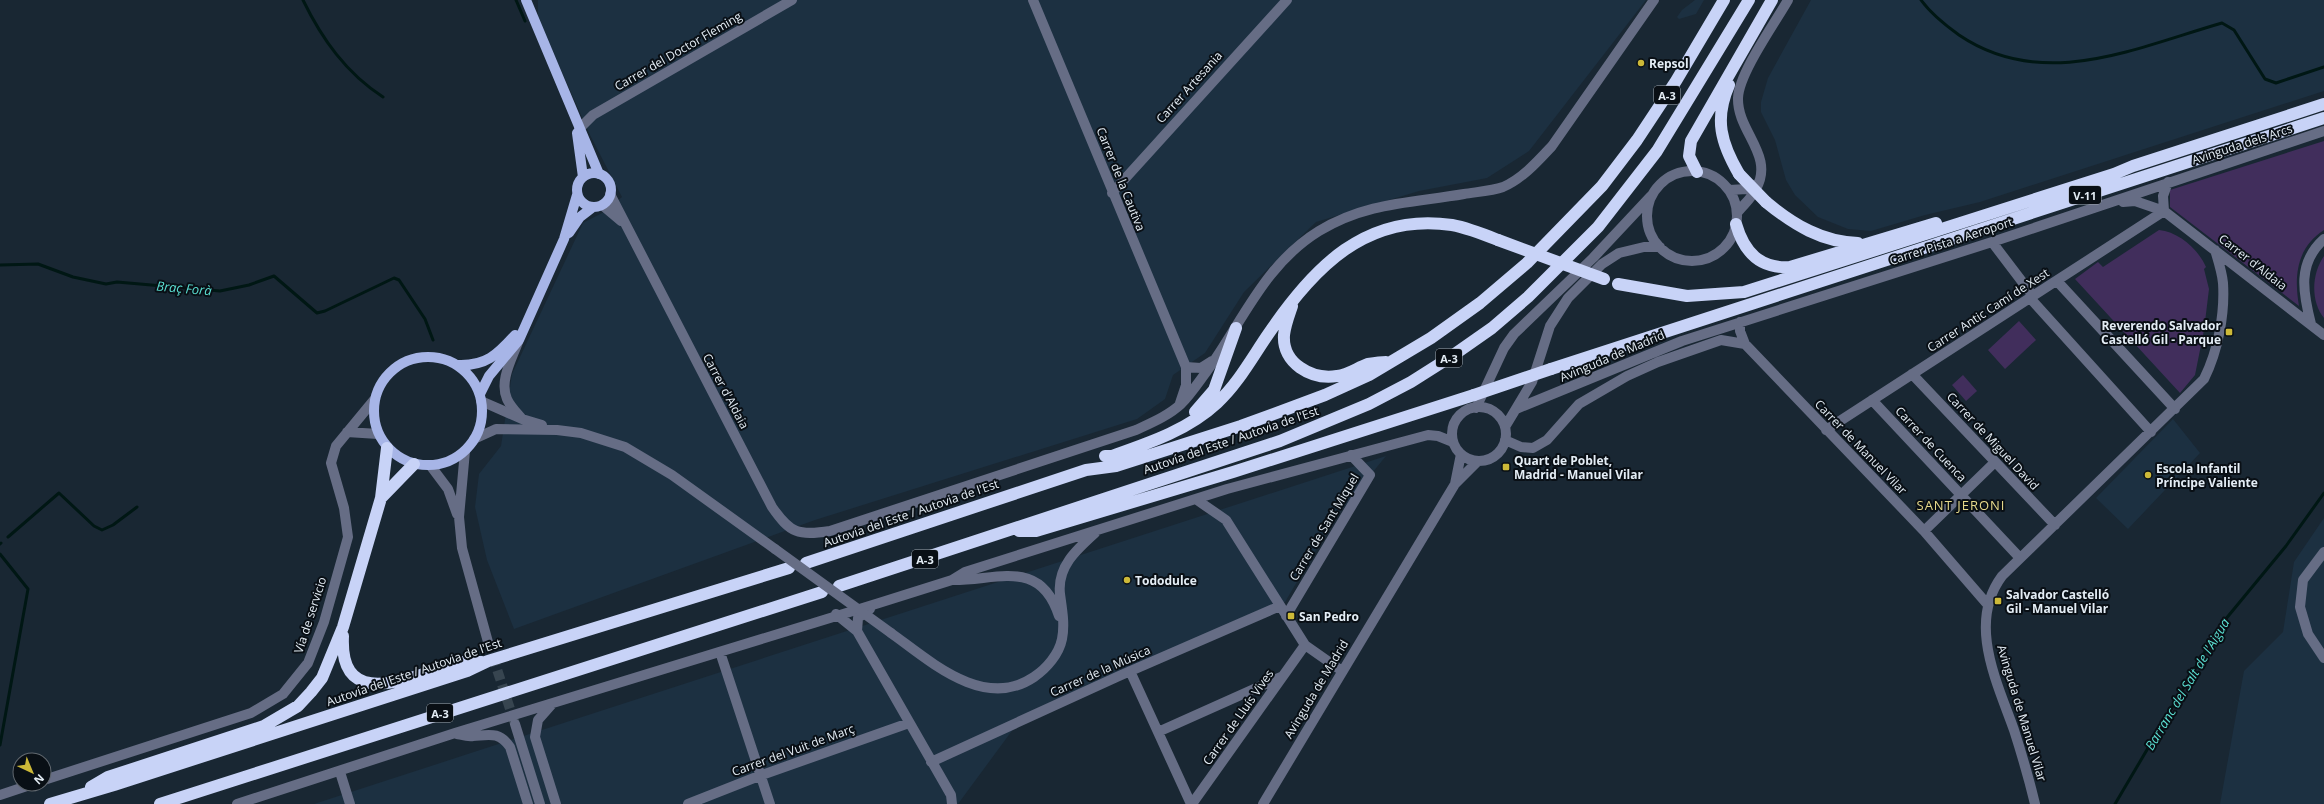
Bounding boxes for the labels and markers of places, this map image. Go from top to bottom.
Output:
place label: Repsol [1649,55,1689,72]
marker: Repsol [1636,58,1646,68]
place label: Reverendo Salvador Castelló Gil - Parque [2101,317,2222,348]
marker: Reverendo Salvador Castelló Gil - Parque [2224,327,2234,337]
place label: Quart de Poblet, Madrid - Manuel Vilar [1514,452,1644,483]
place label: Escola Infantil Príncipe Valiente [2156,460,2258,491]
marker: Quart de Poblet, Madrid - Manuel Vilar [1501,462,1511,472]
marker: Escola Infantil Príncipe Valiente [2143,470,2153,480]
place label: Tododulce [1135,572,1197,589]
marker: Tododulce [1122,575,1132,585]
place label: Salvador Castelló Gil - Manuel Vilar [2006,586,2109,617]
marker: Salvador Castelló Gil - Manuel Vilar [1993,596,2003,606]
place label: San Pedro [1299,608,1359,625]
marker: San Pedro [1286,611,1296,621]

